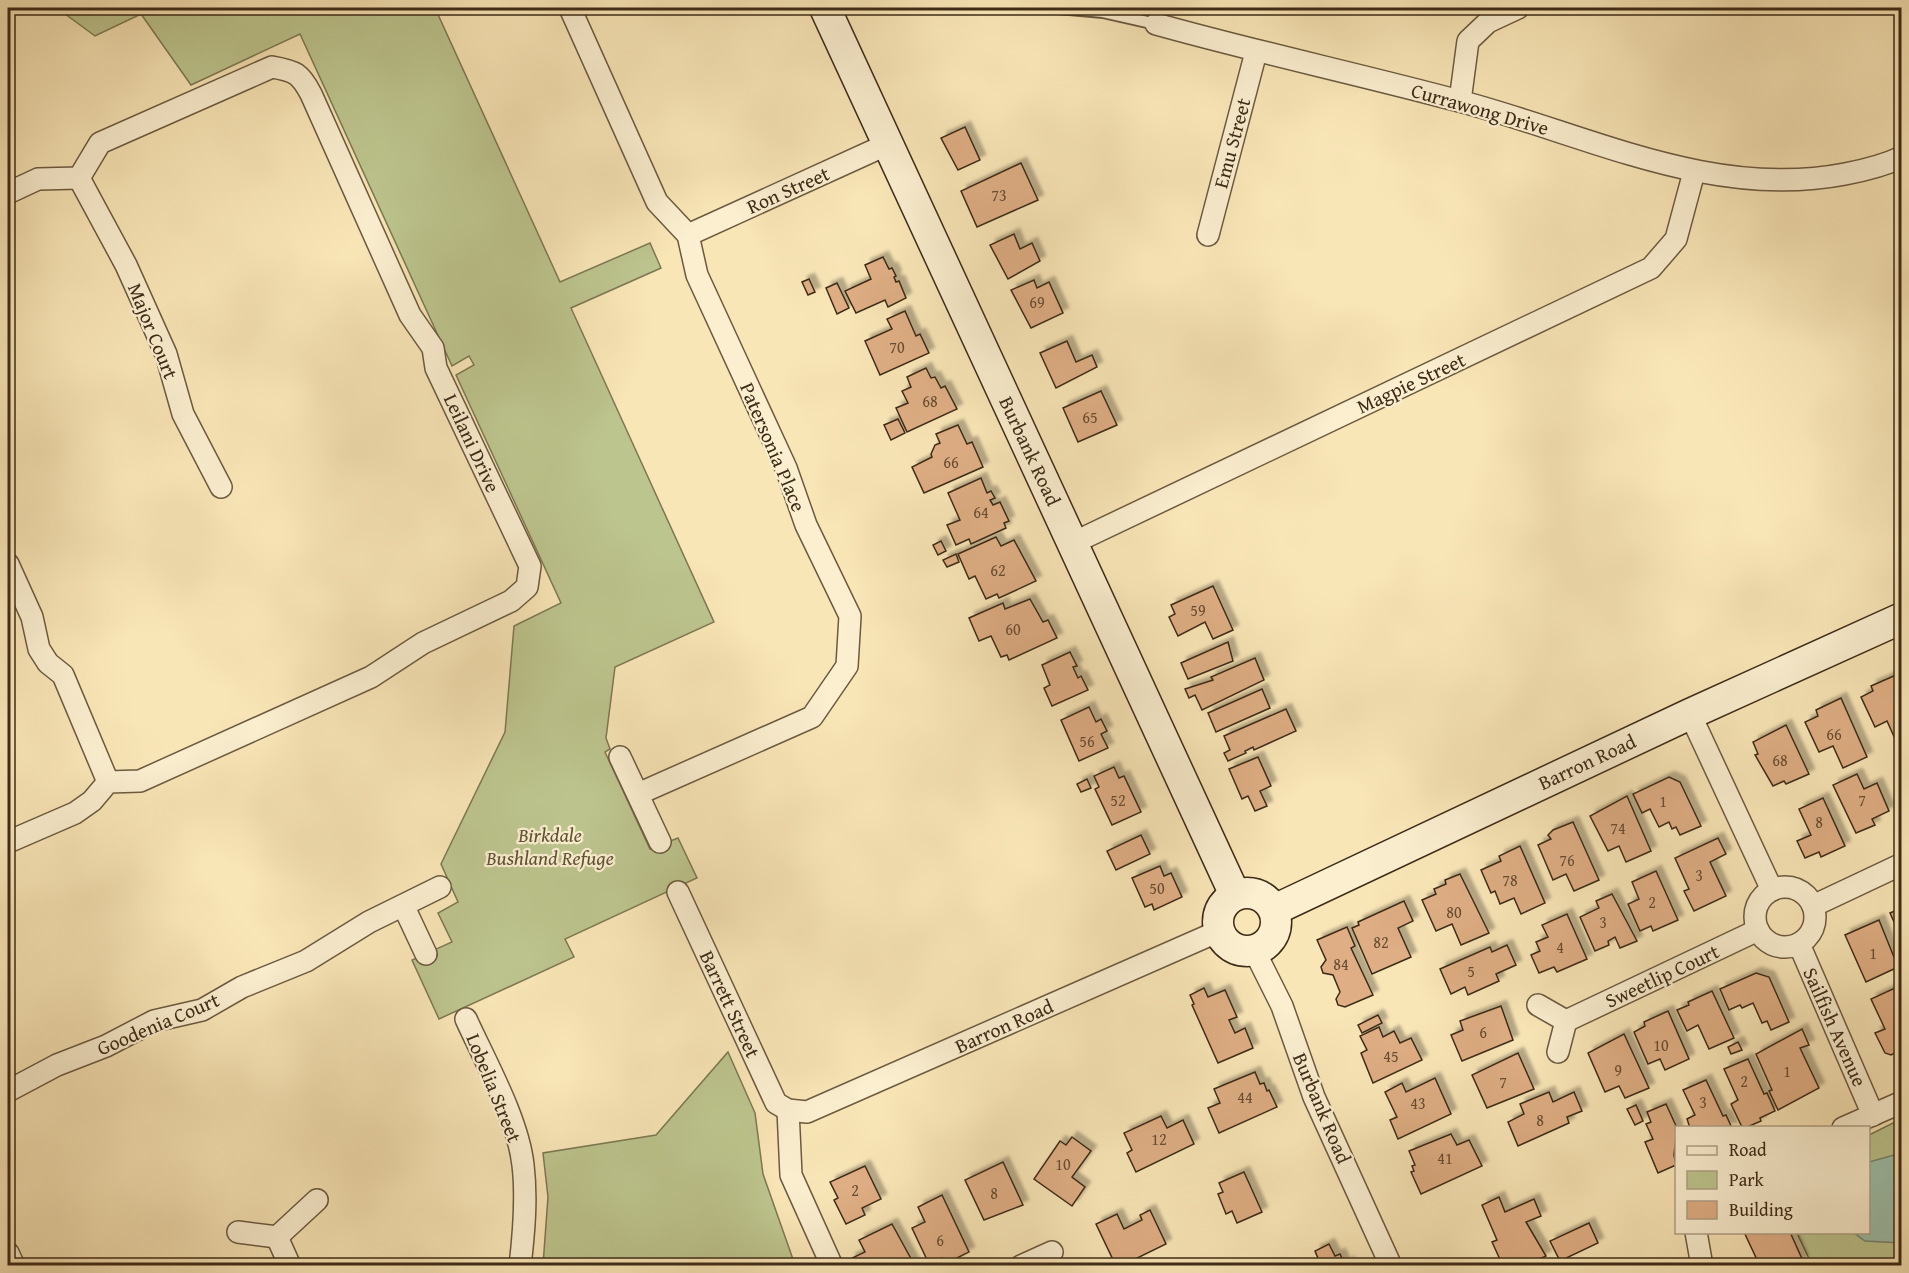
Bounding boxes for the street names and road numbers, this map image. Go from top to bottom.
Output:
street label: Currawong Drive [1408,75,1552,142]
street label: Emu Street [1206,95,1257,191]
street label: Ron Street [742,158,834,221]
street label: Major Court [121,278,186,383]
street label: Magpie Street [1352,345,1470,420]
street label: Patersonia Place [733,378,814,516]
street label: Leilani Drive [437,389,508,497]
street label: Burbank Road [992,391,1069,511]
street label: Barron Road [1533,726,1641,797]
street label: Sweetlip Court [1600,936,1724,1015]
street label: Barrett Street [693,945,768,1062]
street label: Sailfish Avenue [1796,963,1875,1091]
street label: Goodenia Court [92,985,223,1062]
street label: Barron Road [950,991,1058,1060]
street label: Lobelia Street [459,1029,530,1147]
street label: Burbank Road [1286,1048,1359,1168]

